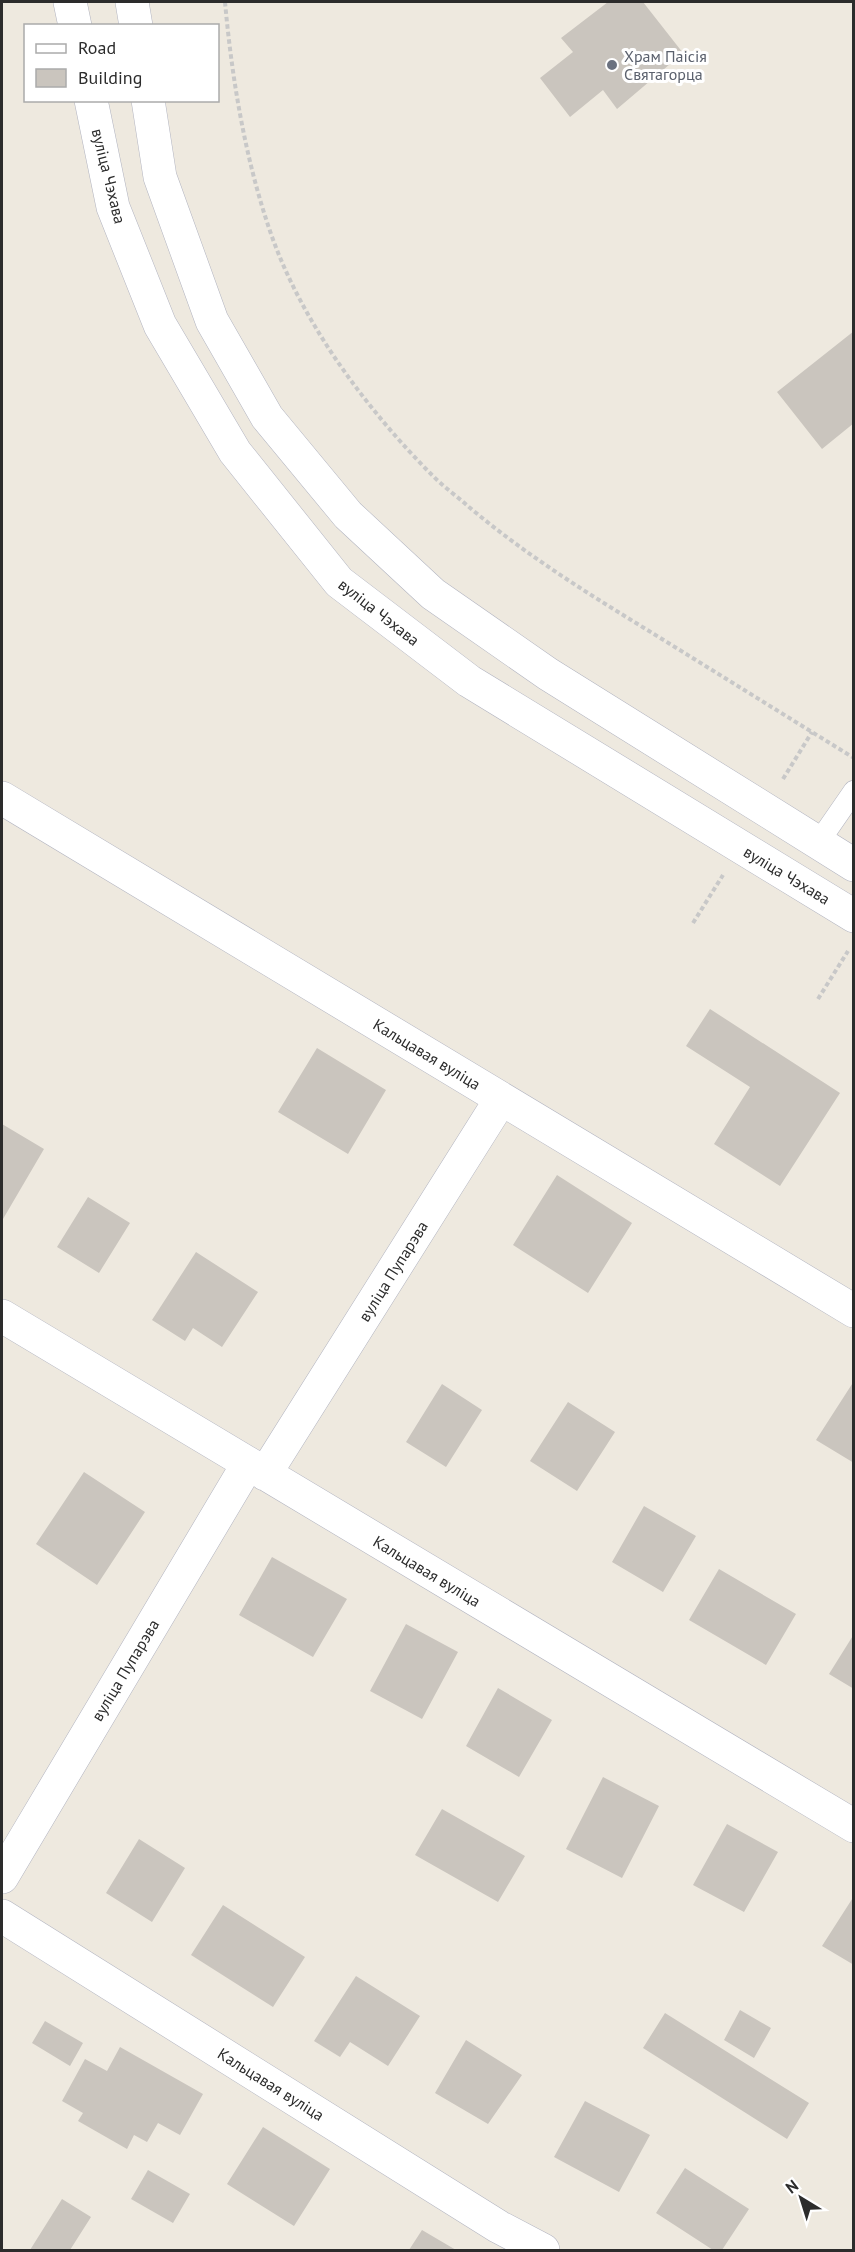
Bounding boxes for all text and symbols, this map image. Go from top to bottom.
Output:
legend [24,24,219,102]
text: Road [78,36,116,59]
place label: Храм Паісія Святагорца [624,46,707,84]
marker: Храм Паісія Святагорца [605,58,619,72]
text: Building [78,66,142,89]
street label: вуліца Чэхава [88,126,130,226]
street label: вуліца Чэхава [334,574,424,650]
street label: вуліца Чэхава [740,841,834,909]
street label: Кальцавая вуліца [370,1014,484,1094]
street label: вуліца Пупарэва [354,1217,432,1325]
street label: Кальцавая вуліца [370,1531,484,1611]
street label: вуліца Пупарэва [87,1616,163,1724]
street label: Кальцавая вуліца [214,2043,328,2125]
north arrow [771,2168,831,2228]
text: N [781,2175,802,2197]

